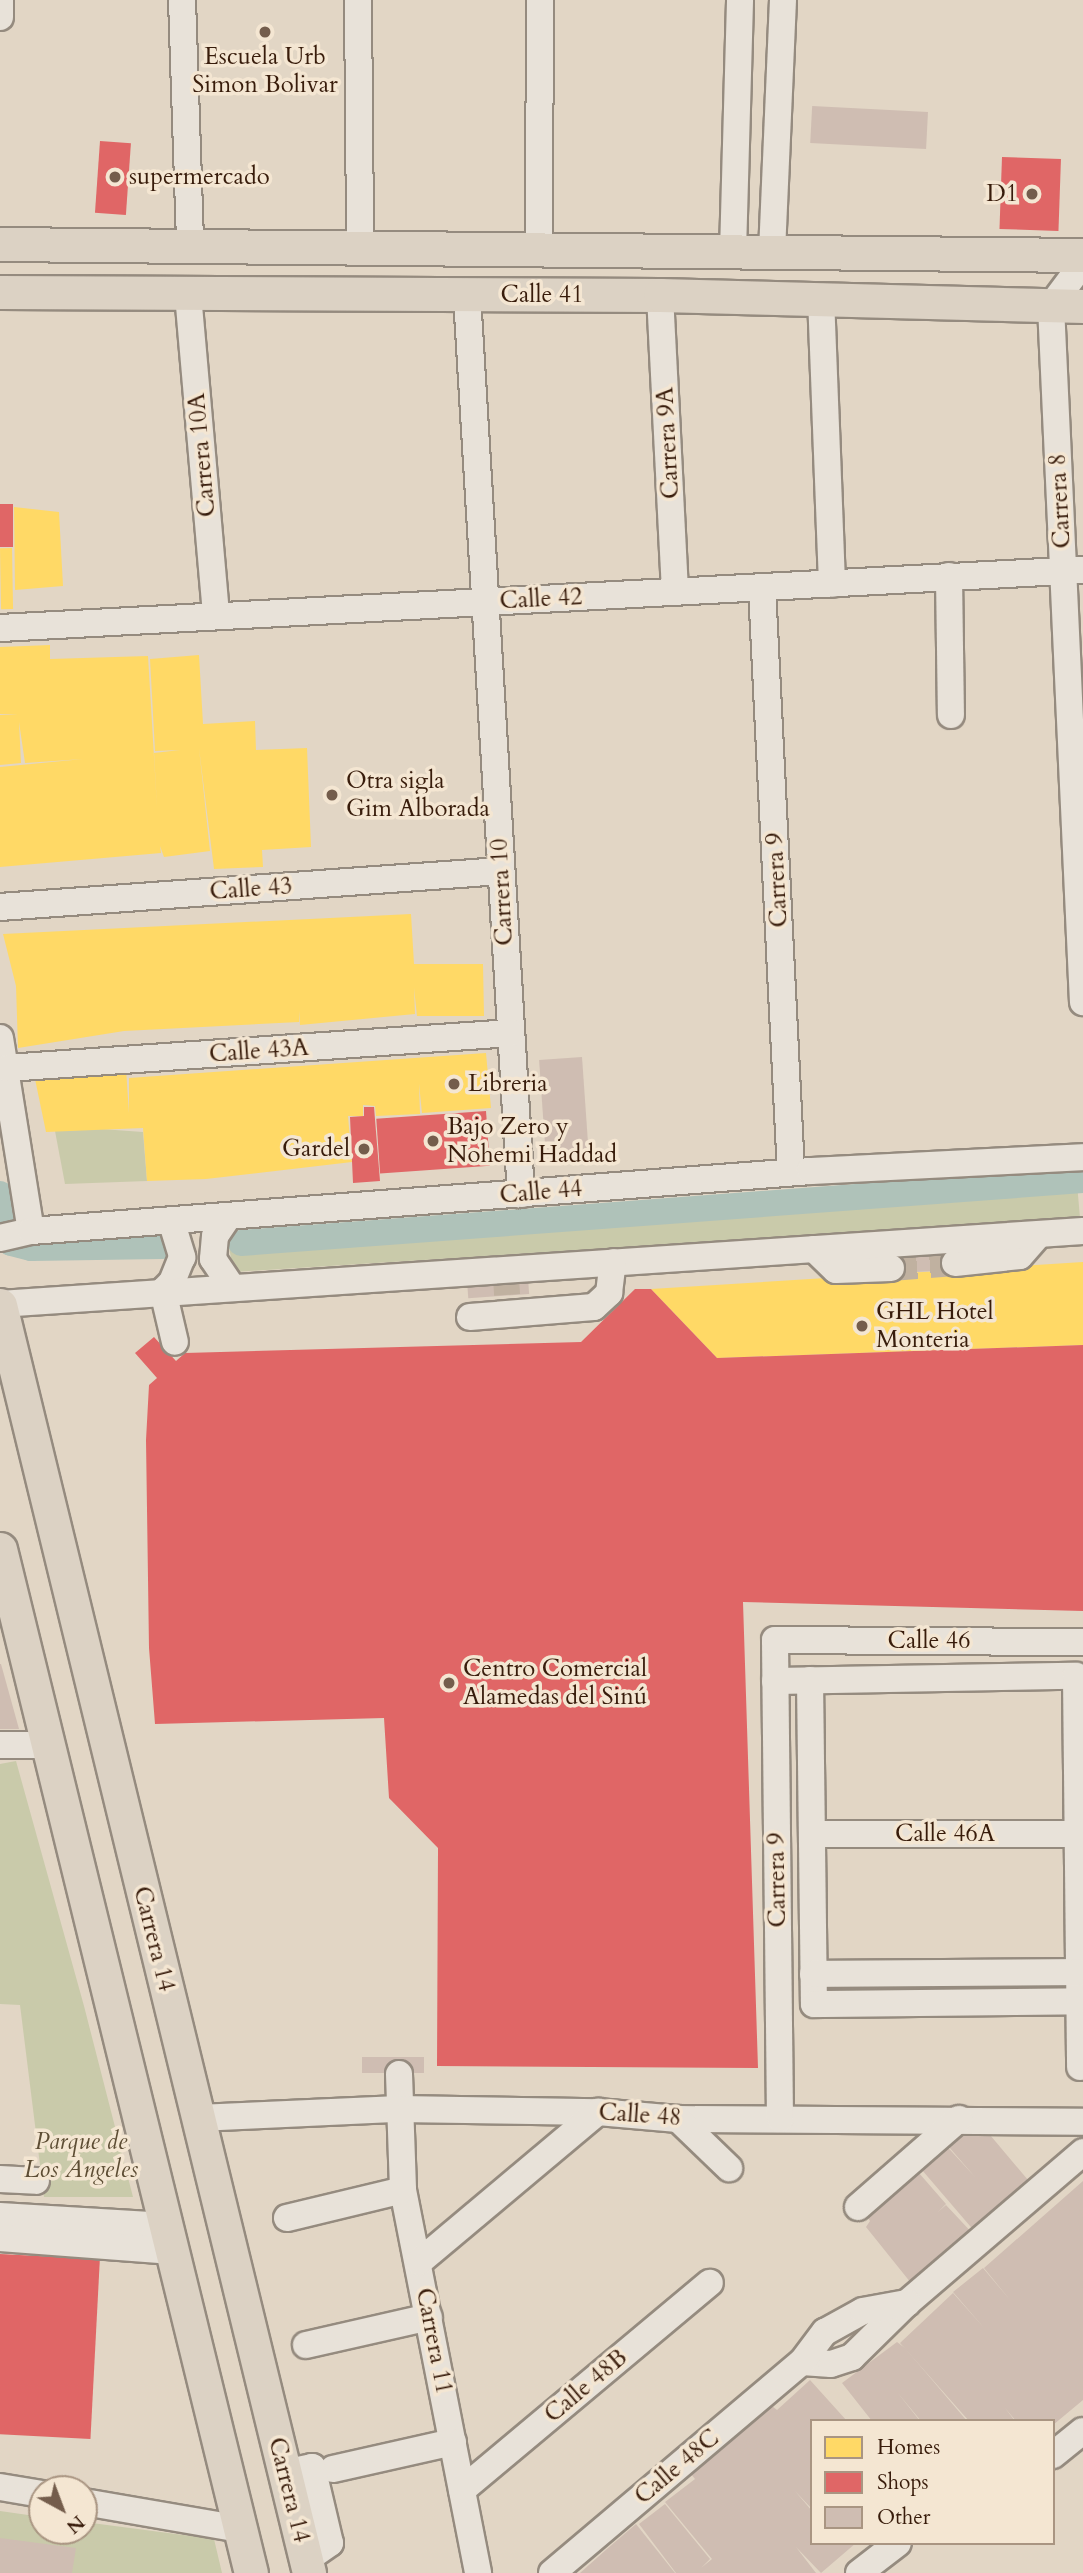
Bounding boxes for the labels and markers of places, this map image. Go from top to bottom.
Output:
marker: Escuela Urb Simon Bolivar [257,24,273,40]
place label: Escuela Urb Simon Bolivar [192,43,338,99]
place label: supermercado [129,163,270,191]
marker: supermercado [107,169,123,185]
place label: D1 [986,180,1018,208]
marker: D1 [1024,186,1040,202]
place label: Otra sigla Gim Alborada [346,767,490,823]
marker: Otra sigla Gim Alborada [324,787,340,803]
place label: Libreria [468,1070,548,1098]
marker: Libreria [446,1076,462,1092]
place label: Bajo Zero y Nohemi Haddad [447,1113,617,1169]
marker: Bajo Zero y Nohemi Haddad [425,1133,441,1149]
place label: Gardel [282,1135,350,1163]
marker: Gardel [356,1141,372,1157]
place label: GHL Hotel Monteria [876,1298,994,1354]
marker: GHL Hotel Monteria [854,1318,870,1334]
place label: Centro Comercial Alamedas del Sinú [463,1655,647,1711]
marker: Centro Comercial Alamedas del Sinú [441,1675,457,1691]

